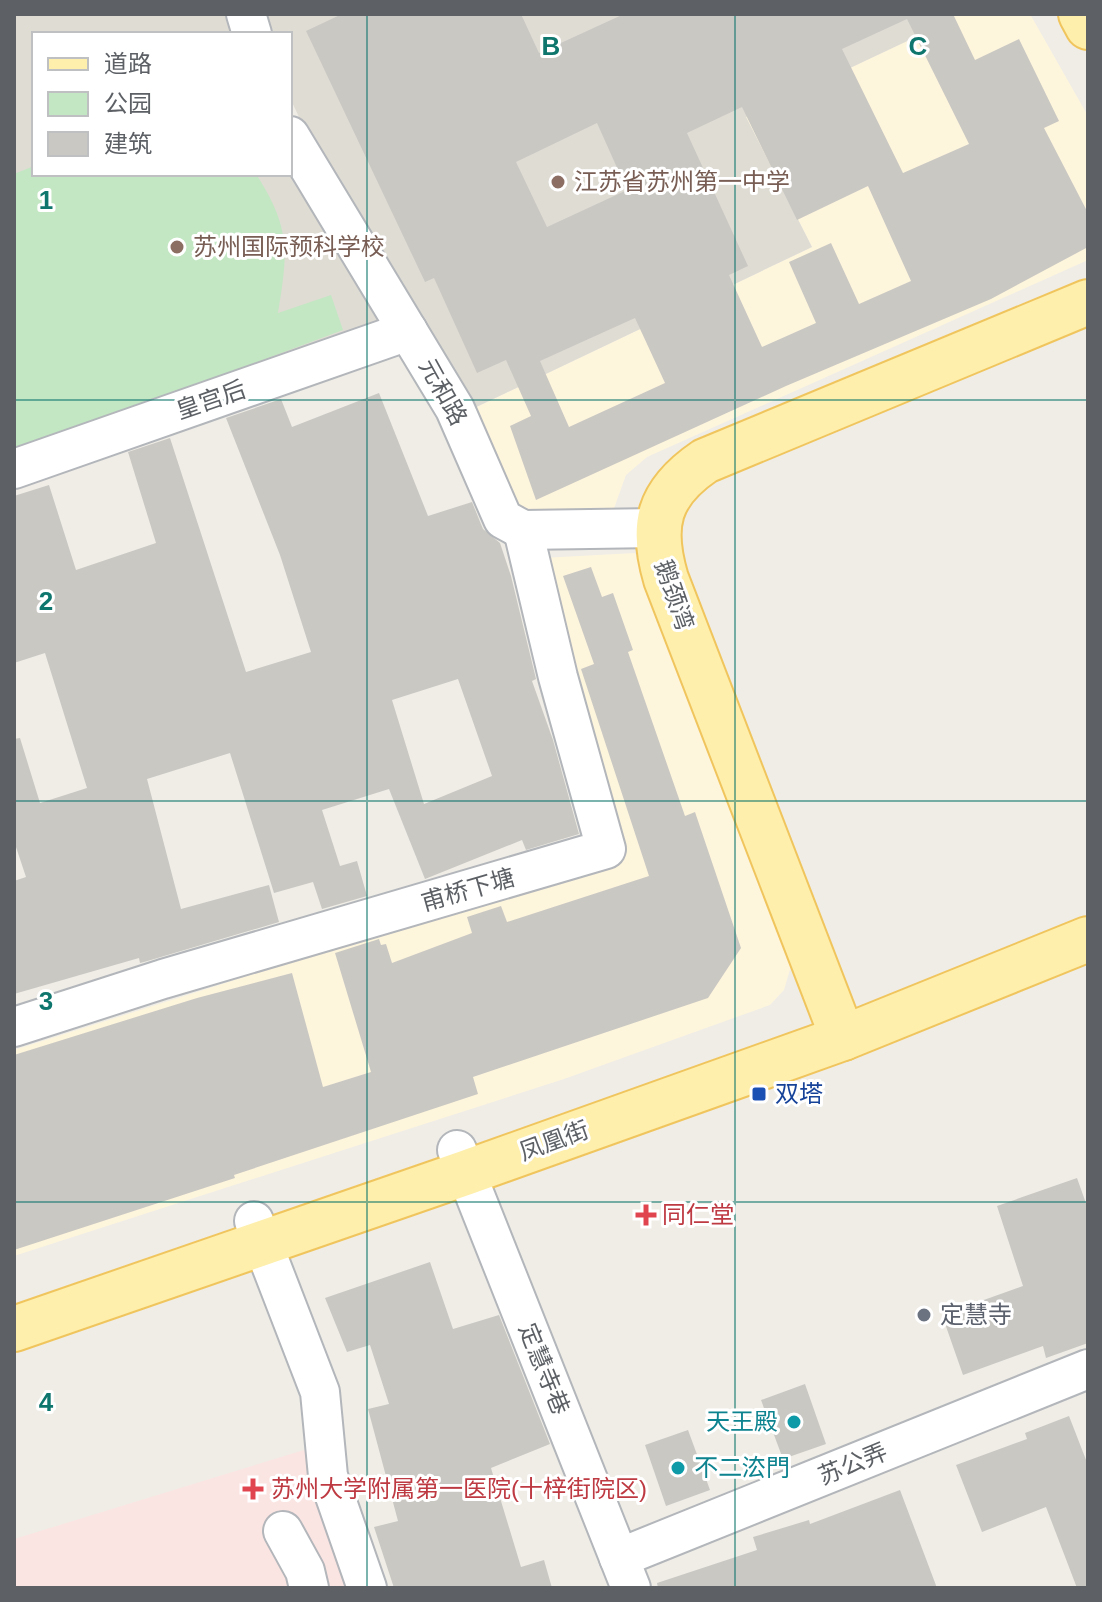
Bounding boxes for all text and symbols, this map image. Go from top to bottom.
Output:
text: B [542,31,560,61]
text: C [909,31,928,61]
legend [32,32,292,176]
text: 道路 [104,50,152,77]
text: 公园 [104,90,152,117]
text: 建筑 [104,130,152,157]
place label: 江苏省苏州第一中学 [574,168,790,195]
marker: 江苏省苏州第一中学 [549,173,567,191]
text: 1 [39,185,53,215]
place label: 苏州国际预科学校 [193,233,385,260]
marker: 苏州国际预科学校 [168,238,186,256]
street label: 元和路 [414,354,473,430]
street label: 皇宫后 [172,375,249,424]
street label: 鹅颈湾 [650,556,699,633]
text: 2 [39,586,53,616]
street label: 甫桥下塘 [418,863,518,916]
text: 3 [39,986,53,1016]
place label: 双塔 [775,1080,823,1107]
marker: 双塔 [750,1085,768,1103]
street label: 凤凰街 [515,1116,592,1166]
place label: 同仁堂 [662,1201,734,1228]
marker: 同仁堂 [637,1206,655,1224]
place label: 定慧寺 [940,1301,1012,1328]
marker: 定慧寺 [915,1306,933,1324]
street label: 定慧寺巷 [514,1319,575,1418]
text: 4 [39,1387,54,1417]
place label: 天王殿 [706,1408,778,1435]
marker: 天王殿 [785,1413,803,1431]
street label: 苏公弄 [814,1438,891,1490]
place label: 不二㳒門 [694,1454,790,1481]
marker: 不二㳒門 [669,1459,687,1477]
place label: 苏州大学附属第一医院(十梓街院区) [271,1475,647,1502]
marker: 苏州大学附属第一医院(十梓街院区) [242,1478,264,1500]

